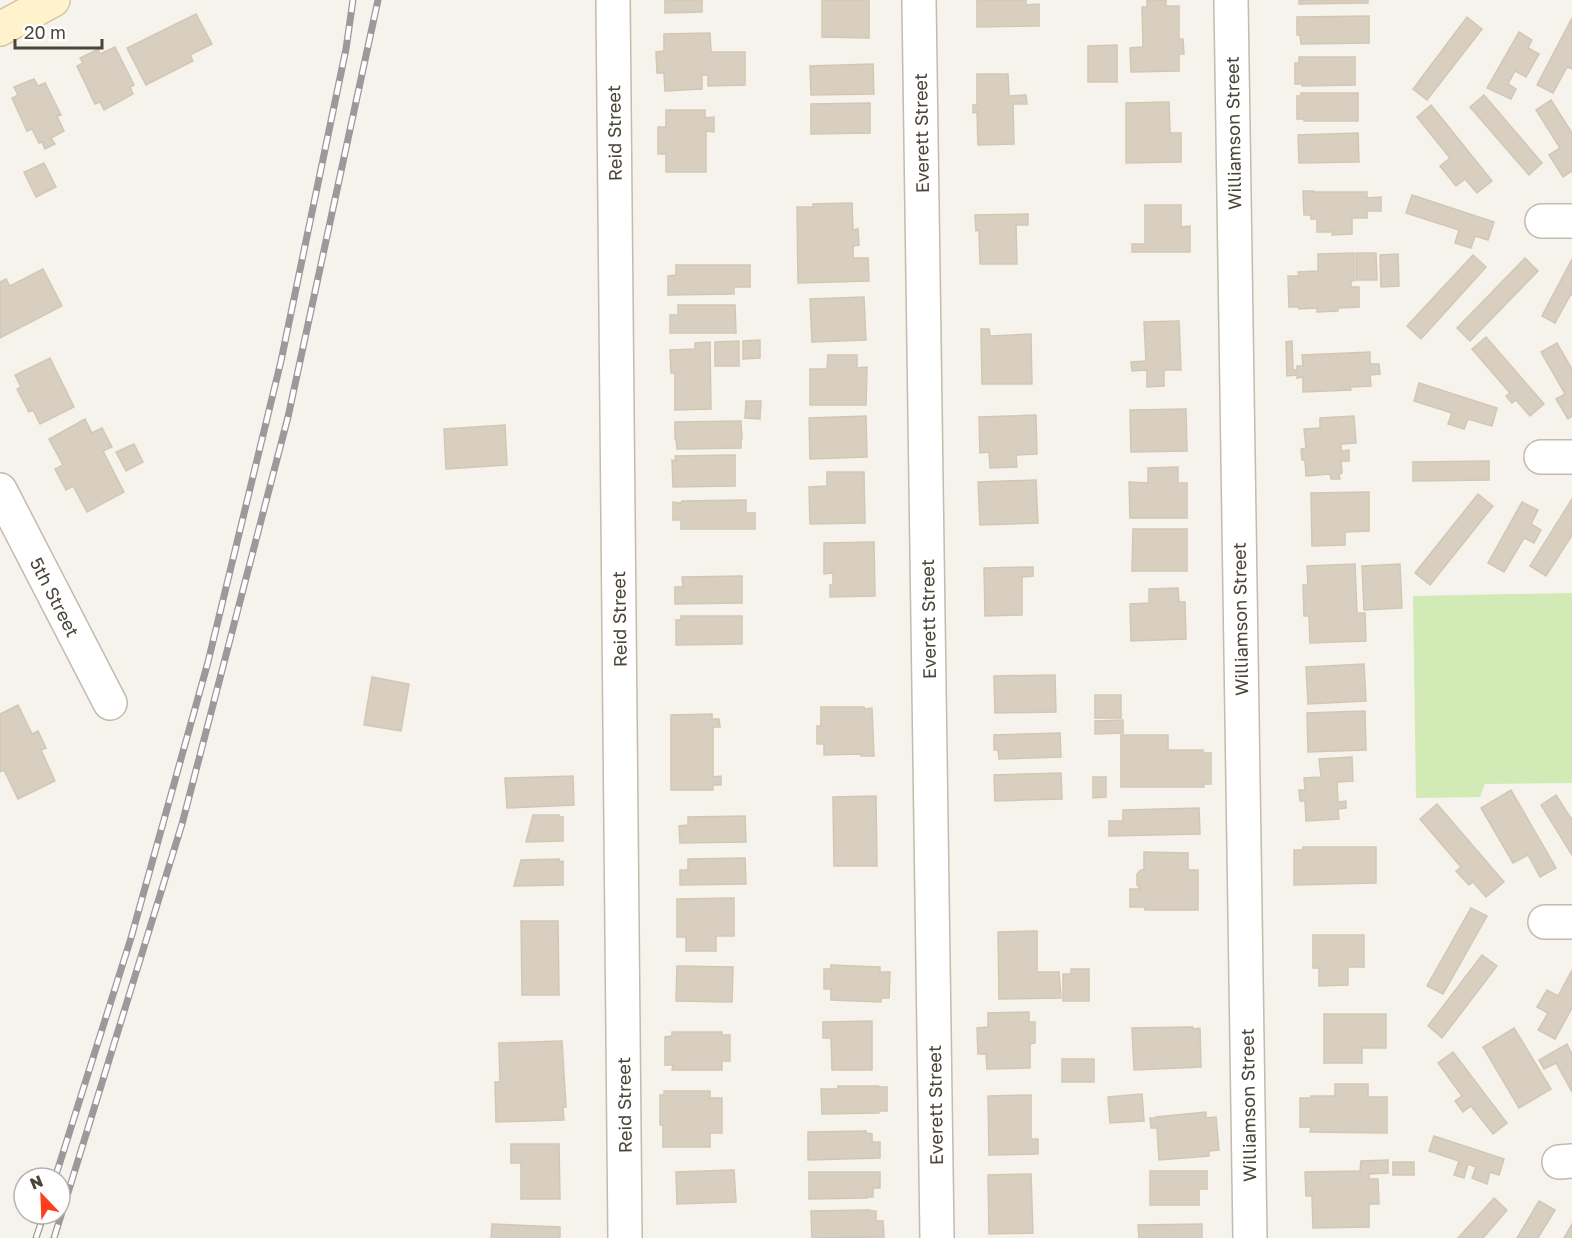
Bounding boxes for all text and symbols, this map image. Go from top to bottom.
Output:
scale bar [15,12,102,50]
text: 20 m [24,21,66,43]
street label: Williamson Street [1221,56,1245,210]
street label: Everett Street [909,73,933,193]
street label: Reid Street [602,85,626,181]
street label: Williamson Street [1228,542,1252,696]
street label: 5th Street [26,553,84,641]
street label: Everett Street [916,559,940,679]
street label: Reid Street [607,571,631,667]
street label: Williamson Street [1236,1028,1260,1182]
street label: Everett Street [923,1045,947,1165]
street label: Reid Street [612,1057,636,1153]
north arrow [12,1166,72,1226]
text: N [27,1171,46,1194]

